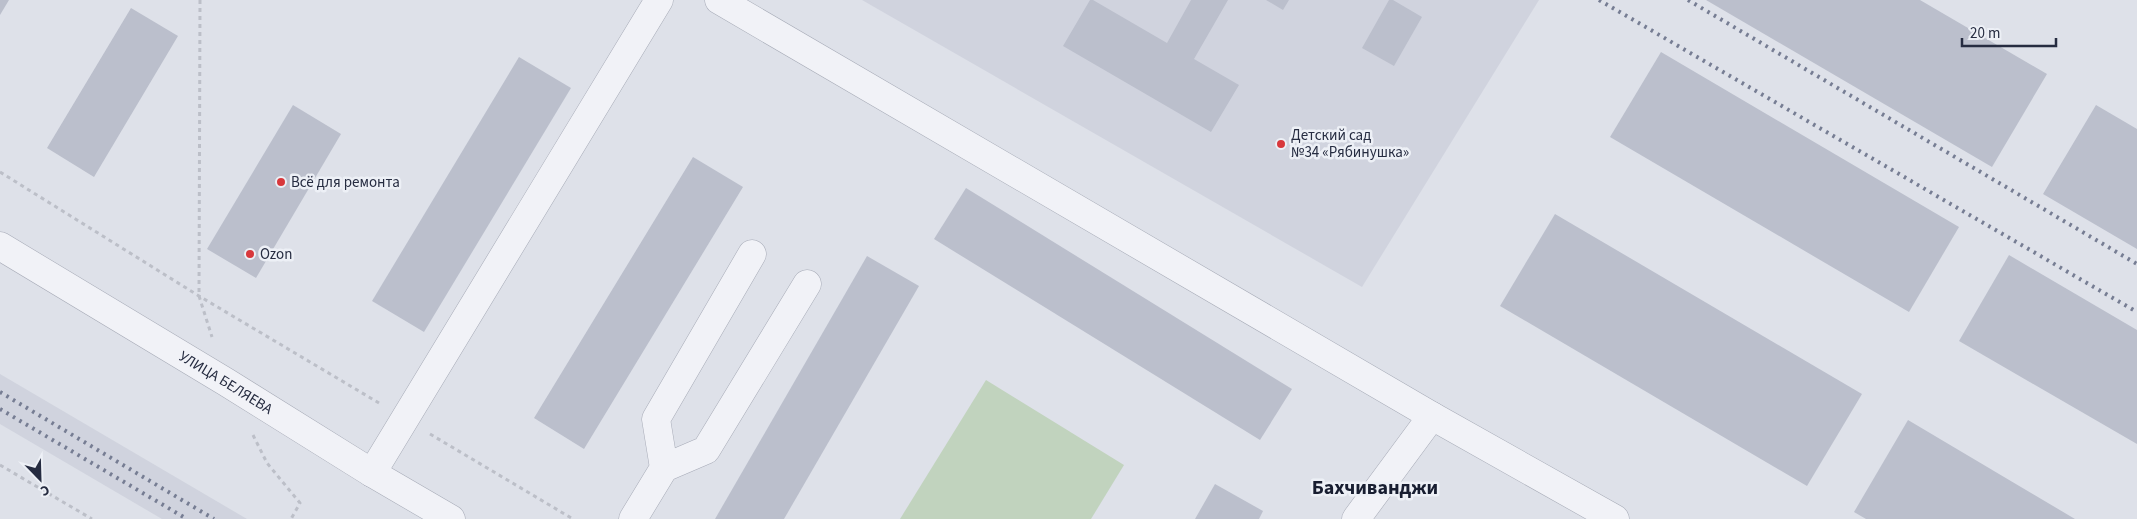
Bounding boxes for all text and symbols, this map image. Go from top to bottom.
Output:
scale bar [1962,15,2056,47]
text: 20 m [1970,23,2000,44]
place label: Детский сад №34 «Рябинушка» [1291,125,1409,163]
marker: Детский сад №34 «Рябинушка» [1275,138,1287,150]
place label: Всё для ремонта [291,172,400,193]
marker: Всё для ремонта [275,176,287,188]
place label: Ozon [260,244,292,265]
marker: Ozon [244,248,256,260]
street label: УЛИЦА БЕЛЯЕВА [175,346,278,420]
north arrow [15,454,65,504]
district label: Бахчиванджи [1312,474,1438,502]
text: С [37,479,52,501]

